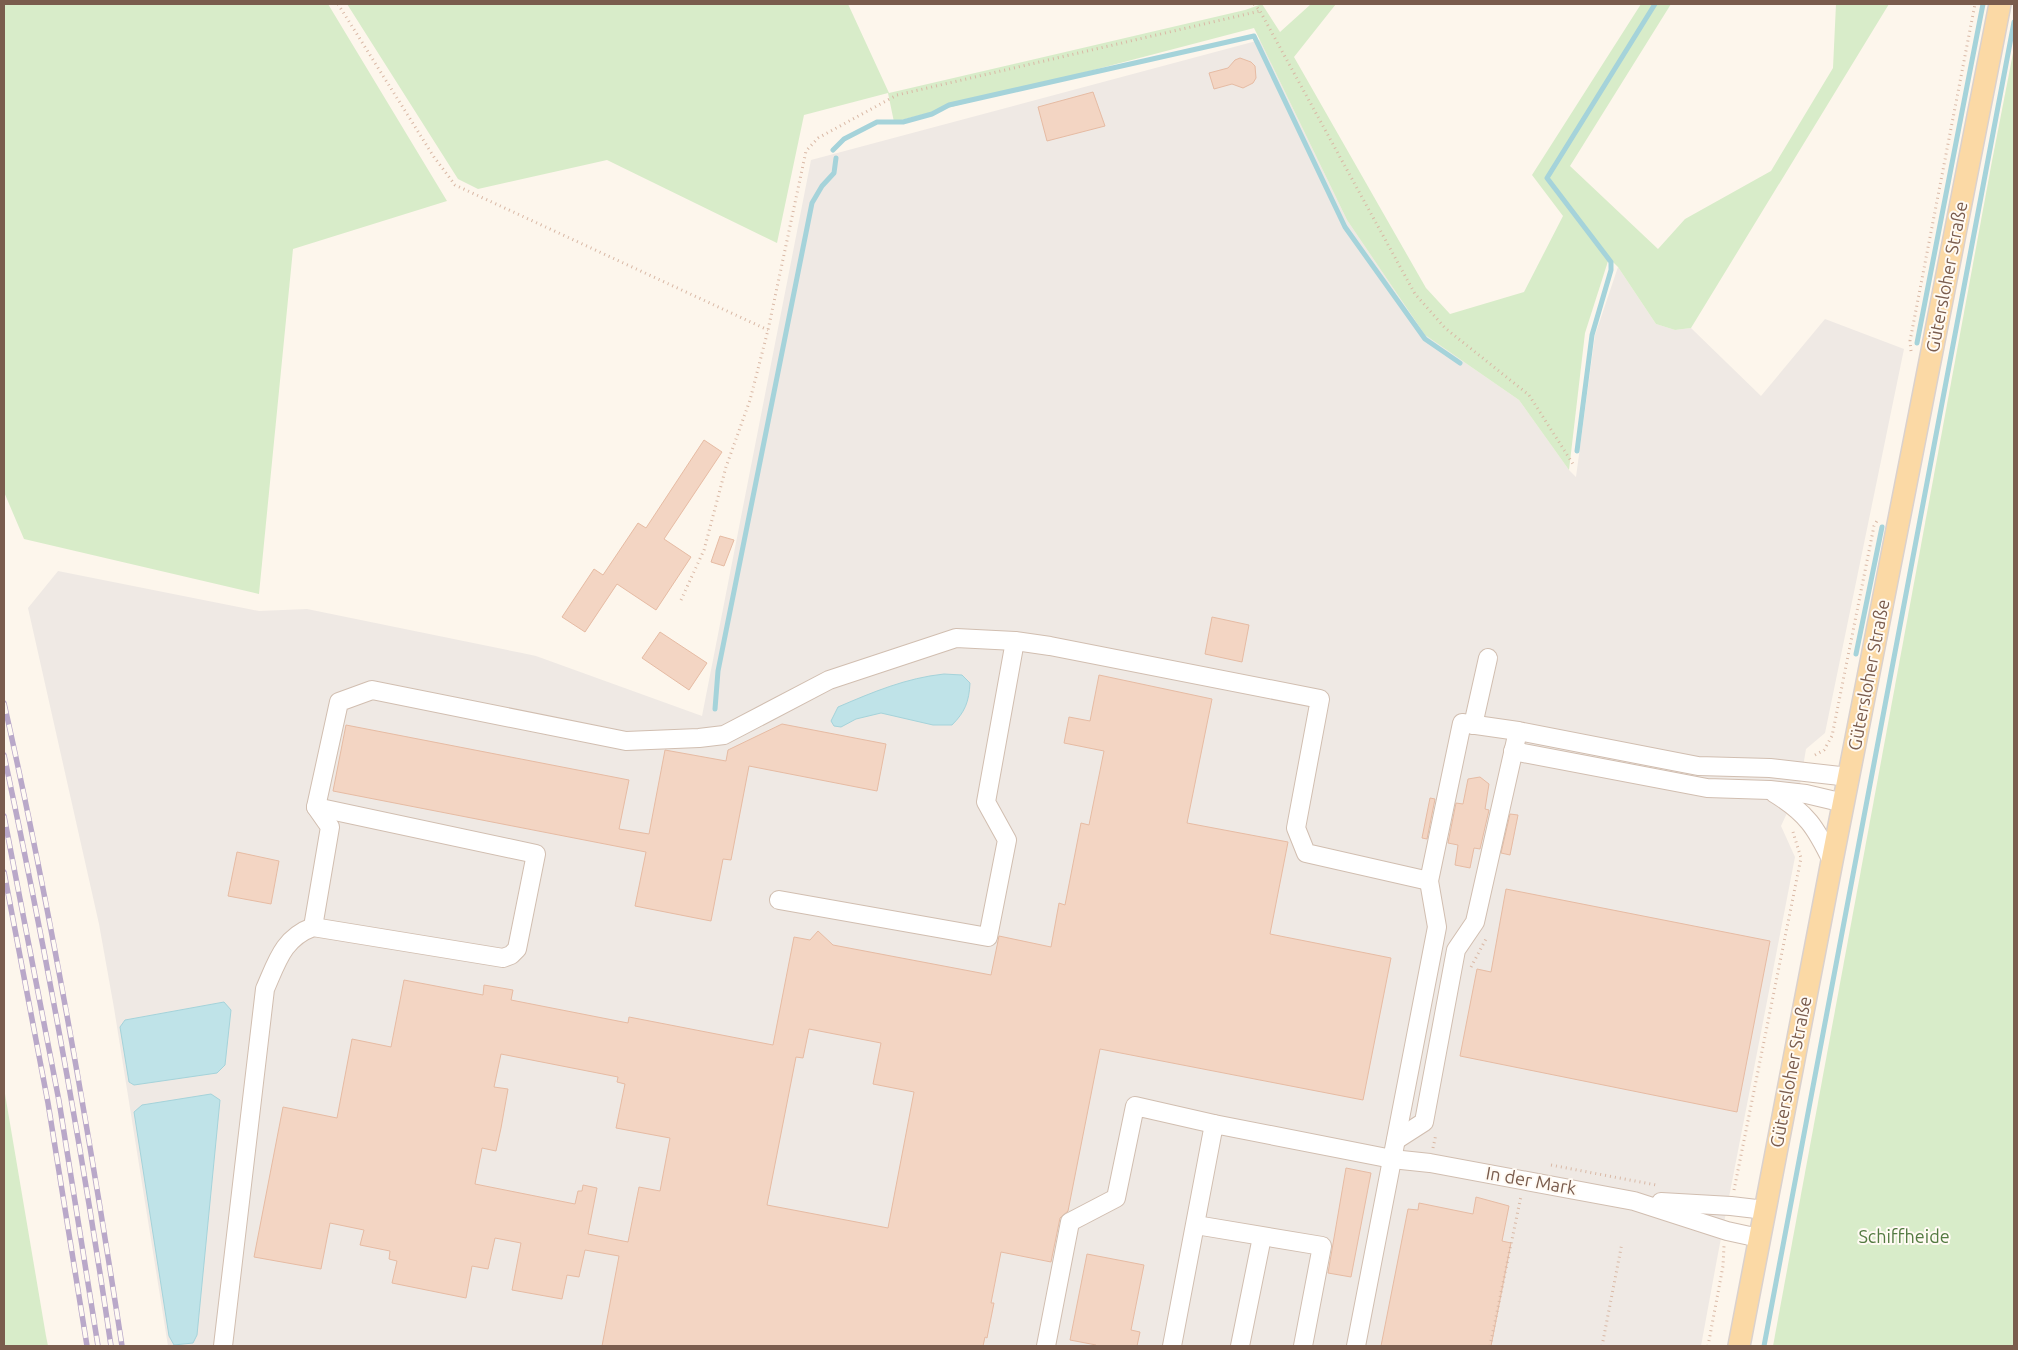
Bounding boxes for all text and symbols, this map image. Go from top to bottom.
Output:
street label: Gütersloher Straße [1922,200,1970,354]
street label: Gütersloher Straße [1844,598,1892,752]
street label: Gütersloher Straße [1766,995,1814,1149]
street label: In der Mark [1485,1162,1578,1198]
park label: Schiffheide [1858,1226,1950,1246]

